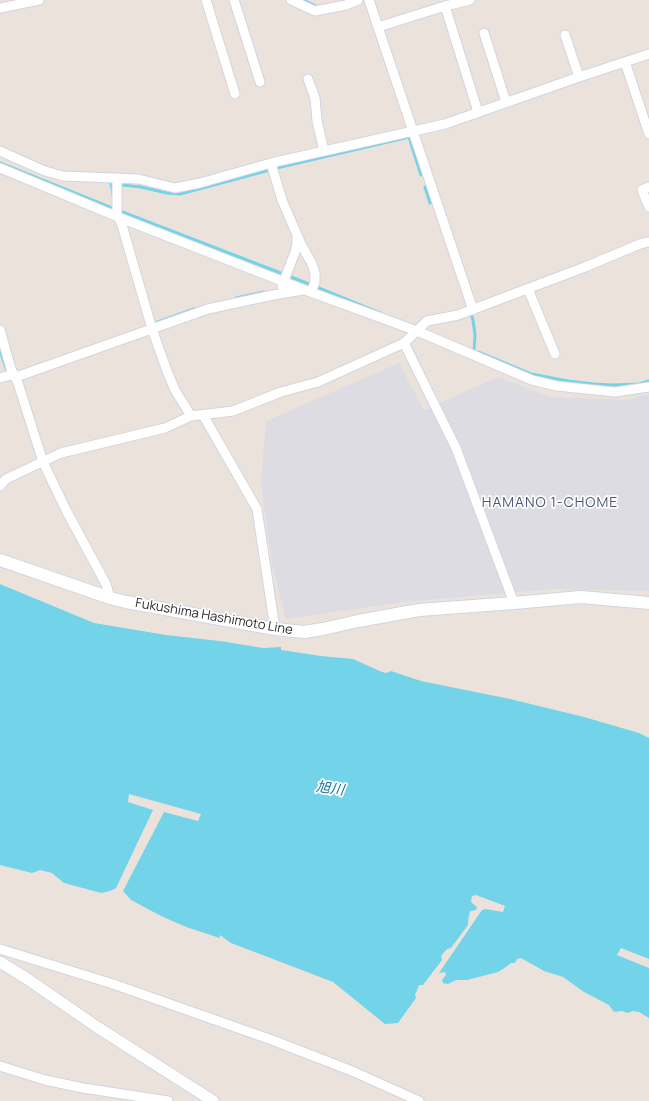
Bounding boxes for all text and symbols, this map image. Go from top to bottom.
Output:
district label: HAMANO 1-CHOME [482,495,618,511]
street label: Fukushima Hashimoto Line [134,595,294,639]
water label: 旭川 [315,779,345,799]

